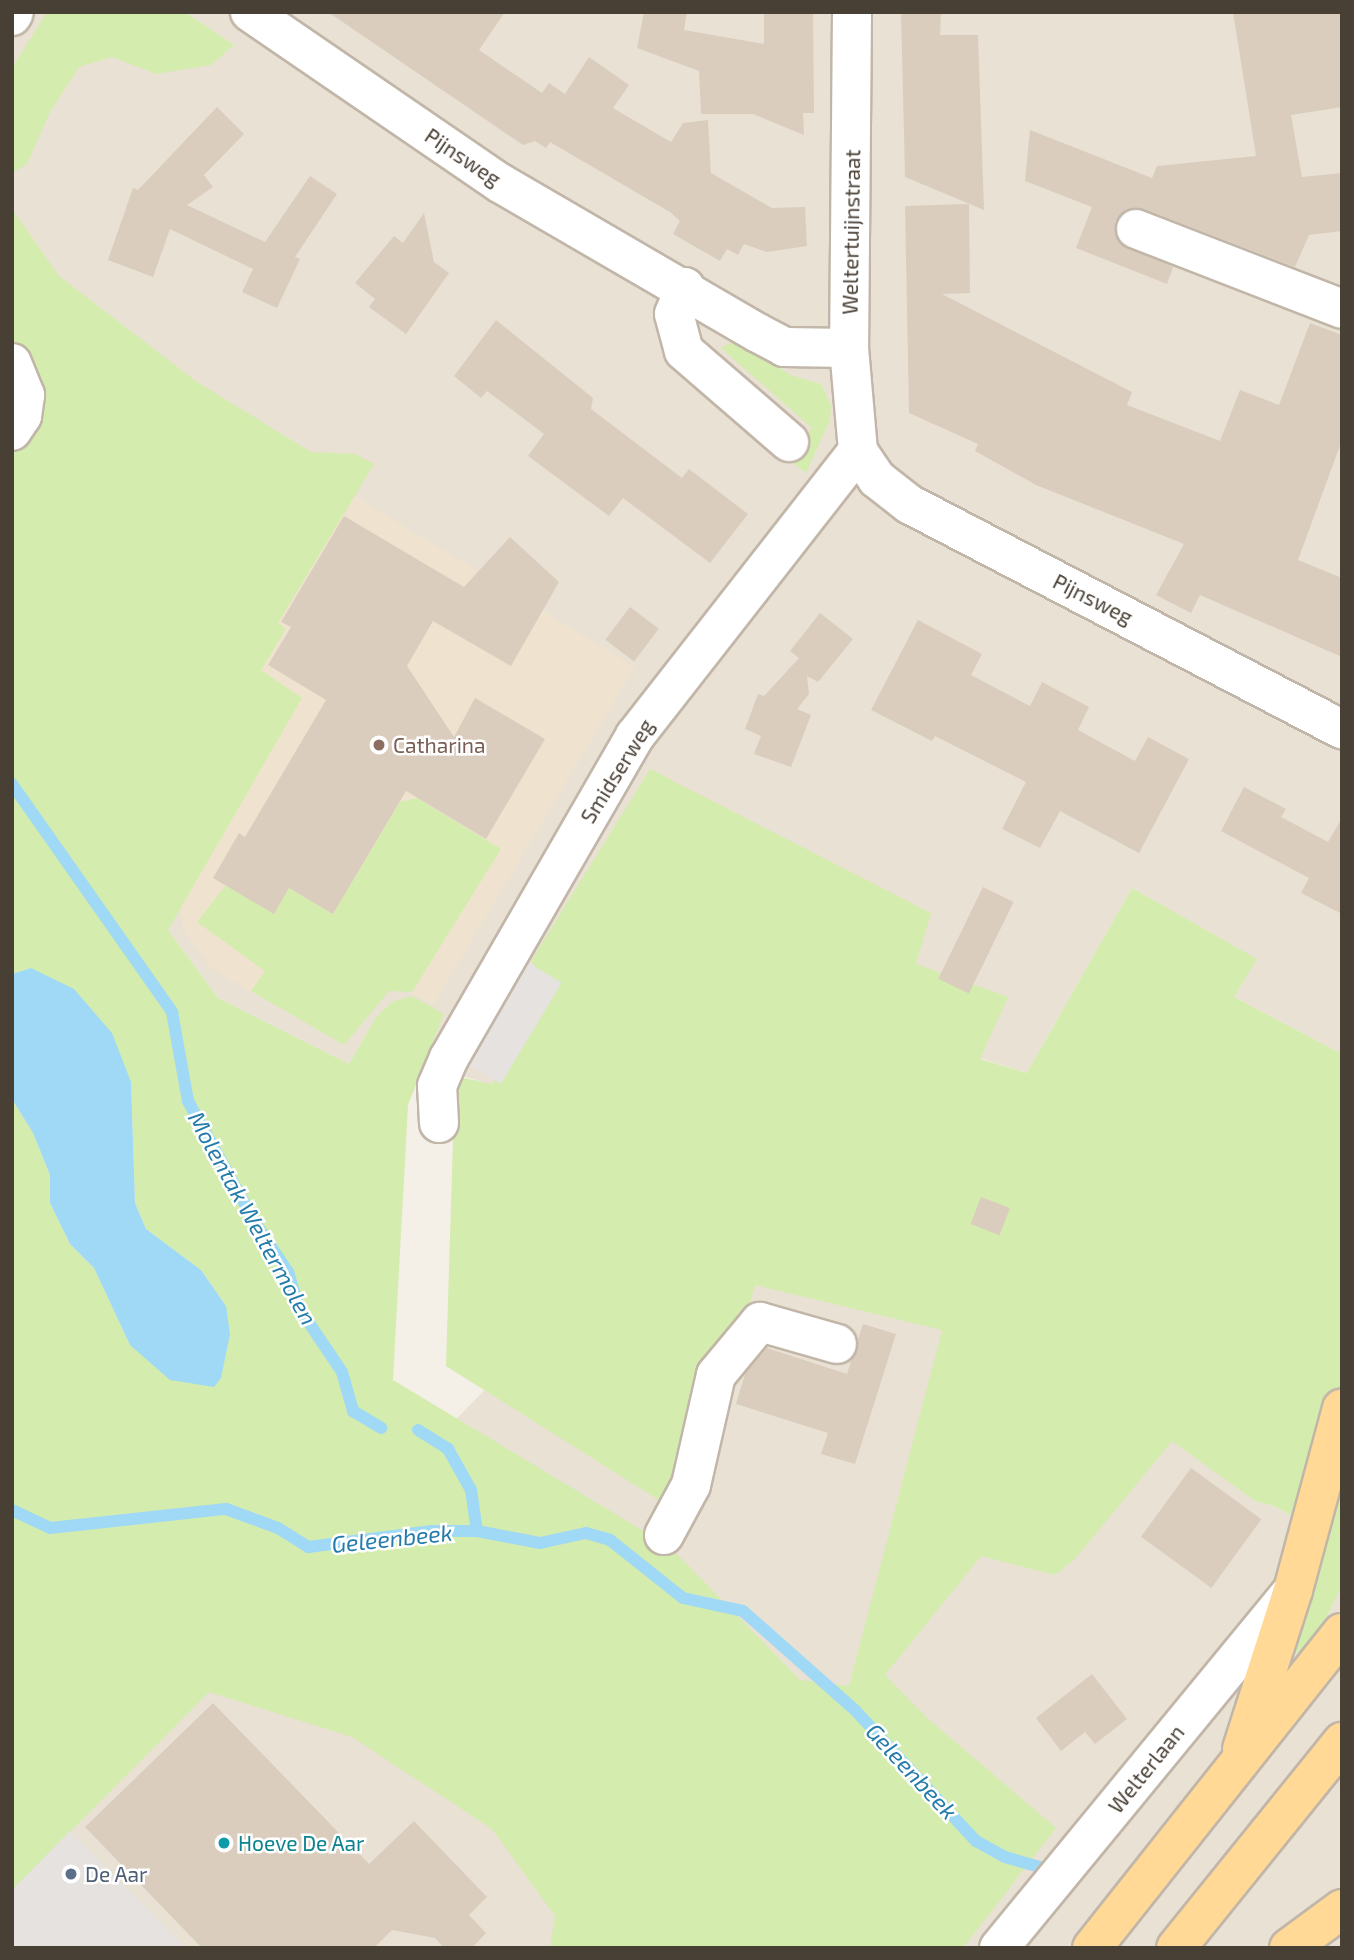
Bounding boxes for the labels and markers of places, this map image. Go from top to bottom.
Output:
place label: Catharina [393,732,486,758]
marker: Catharina [371,737,387,753]
place label: Hoeve De Aar [238,1830,365,1856]
marker: Hoeve De Aar [216,1835,232,1851]
place label: De Aar [85,1861,148,1887]
marker: De Aar [63,1866,79,1882]

